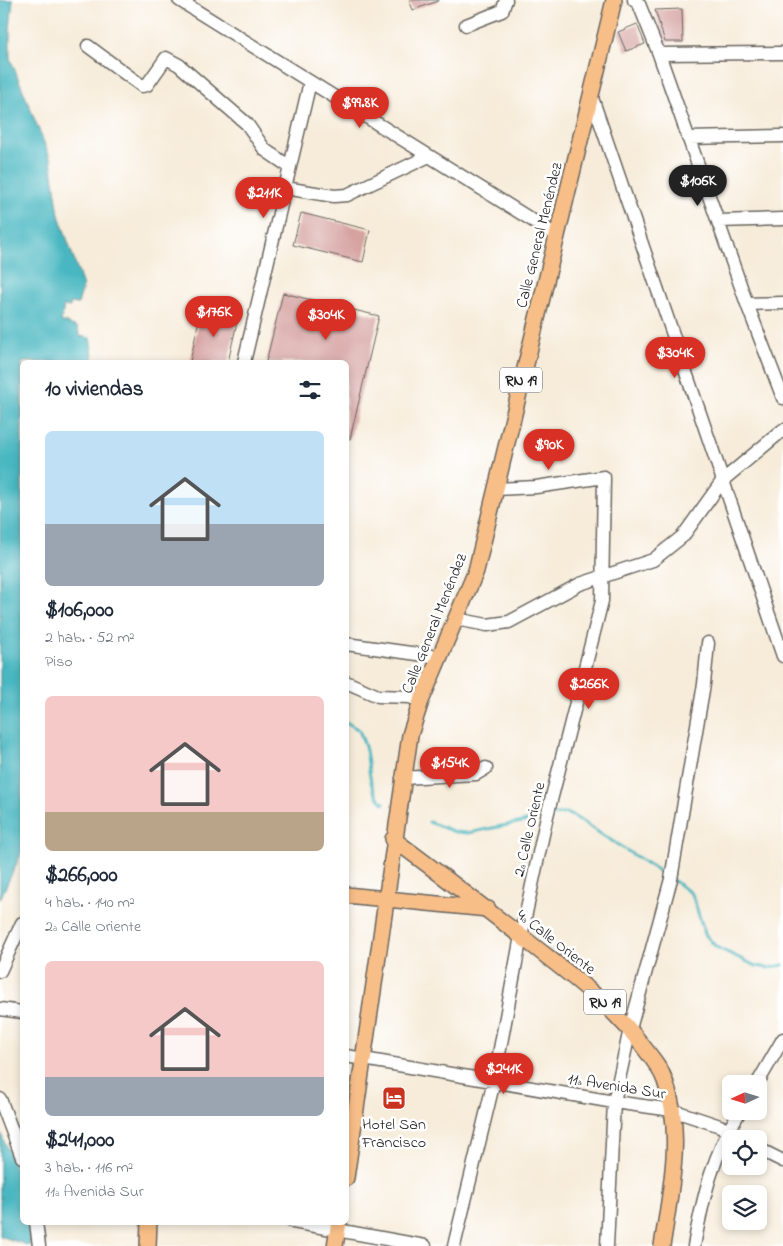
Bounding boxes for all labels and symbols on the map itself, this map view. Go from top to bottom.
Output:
pin: $99.8K [319,86,401,129]
street label: Calle General Menéndez [510,160,570,311]
pin: $106K [663,164,733,207]
pin: $211K [229,176,299,219]
pin: $176K [179,296,249,338]
pin: $304K [291,298,361,341]
pin: $304K [640,336,710,379]
road number: RN 19 [500,368,542,392]
pin: $90K [519,428,579,471]
street label: Calle General Menéndez [396,550,474,697]
pin: $266K [554,668,624,710]
pin: $154K [415,746,485,789]
street label: 2ª Calle Oriente [507,779,553,879]
street label: 4ª Calle Oriente [511,904,601,982]
road number: RN 19 [584,990,626,1014]
pin: $241K [469,1052,539,1095]
street label: 11ª Avenida Sur [566,1067,667,1107]
north arrow [722,1075,768,1120]
hotel icon: Hotel San Francisco [381,1085,407,1111]
place label: Hotel San Francisco [361,1113,426,1155]

